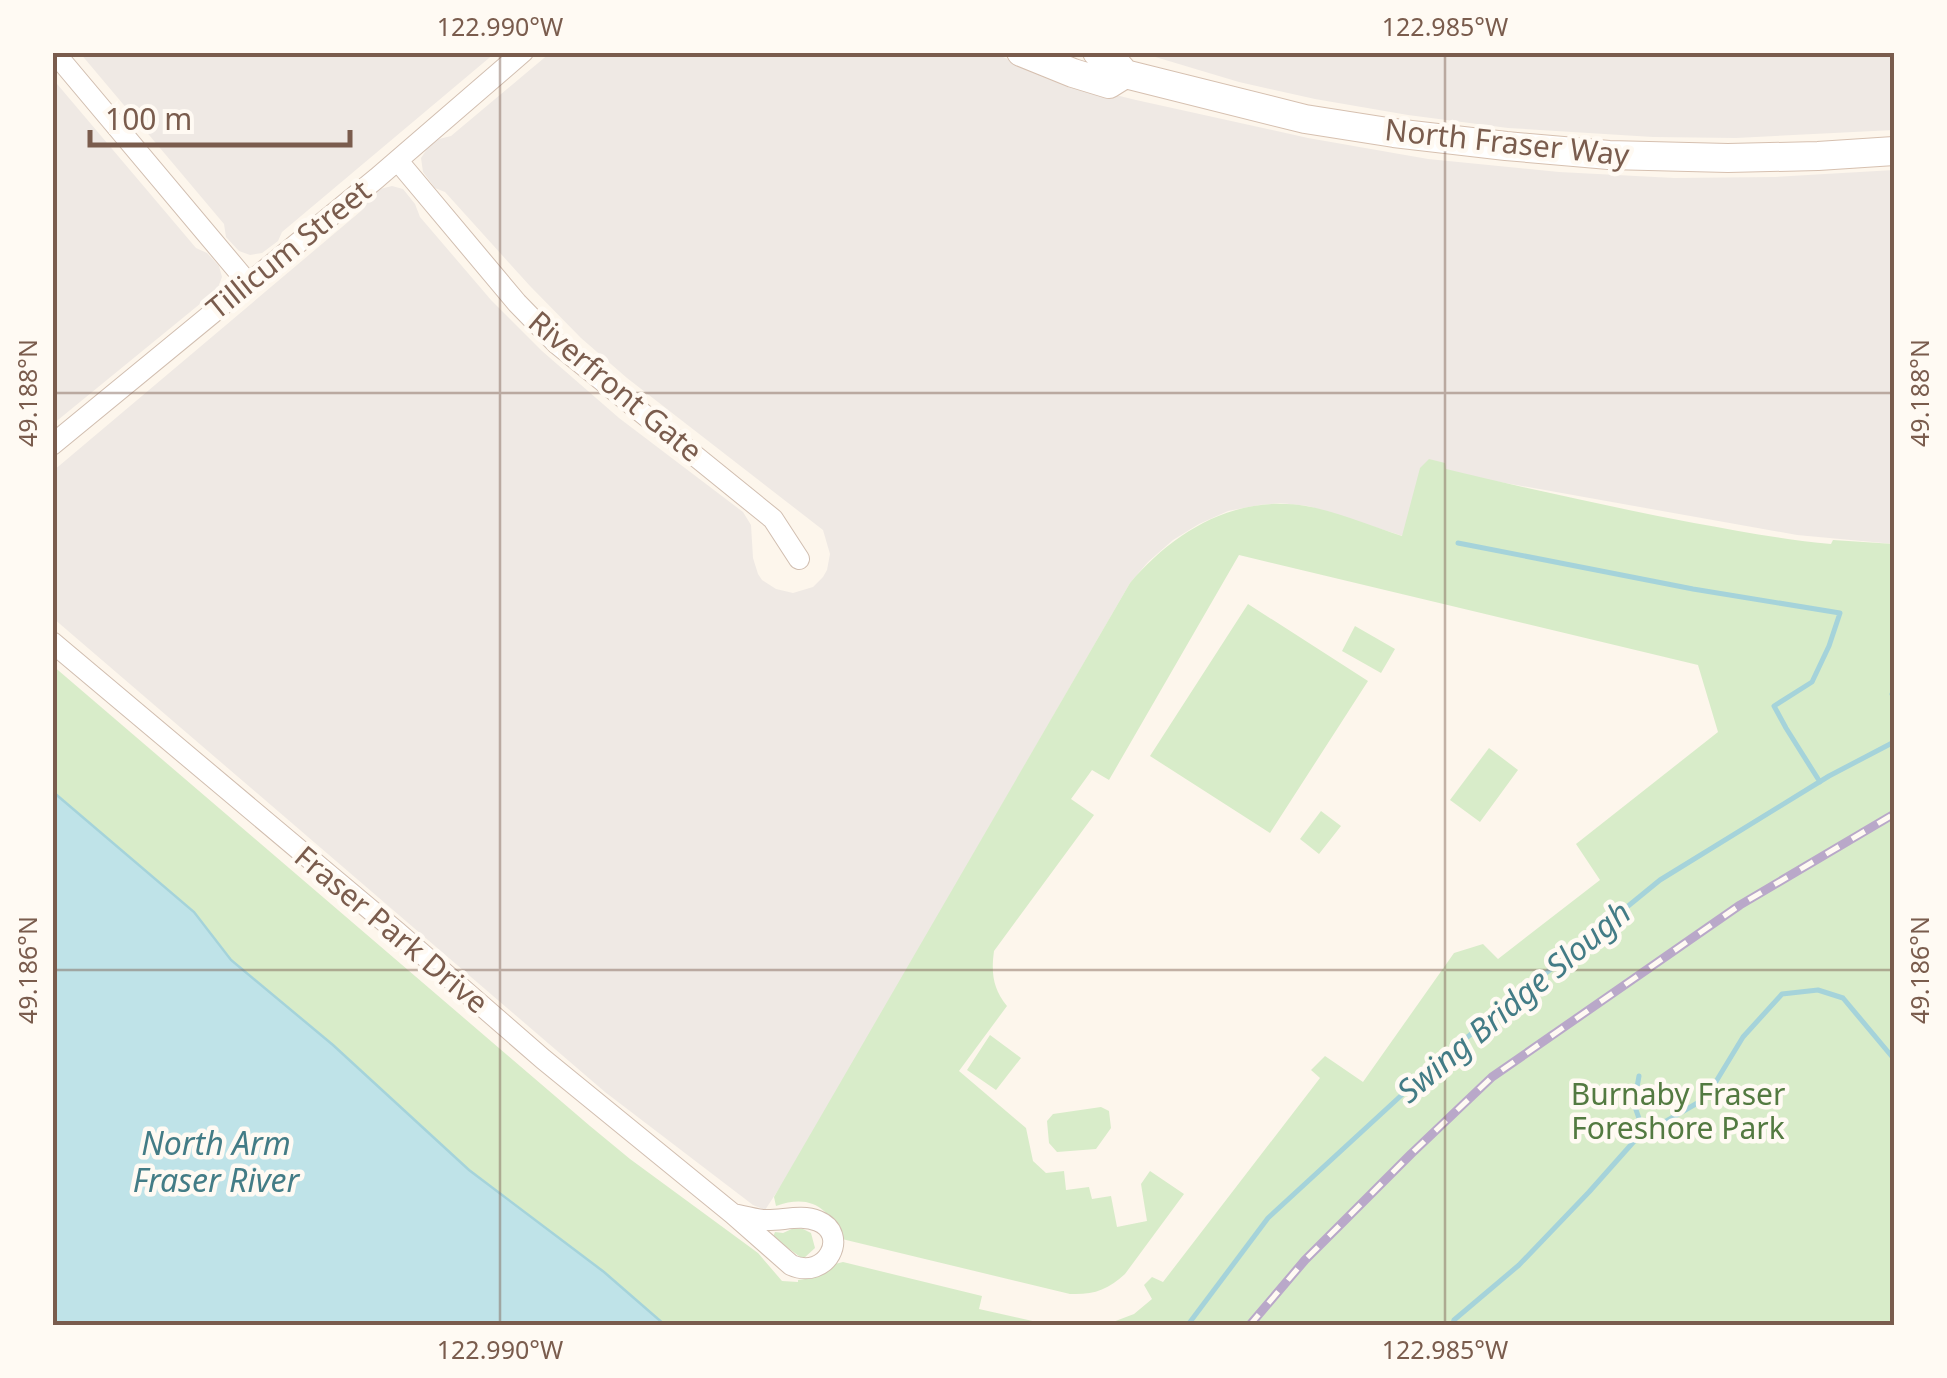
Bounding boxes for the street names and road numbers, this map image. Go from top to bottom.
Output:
street label: North Fraser Way [1383,108,1632,175]
street label: Tillicum Street [197,170,379,328]
street label: Riverfront Gate [521,301,711,471]
street label: Fraser Park Drive [286,836,497,1022]

